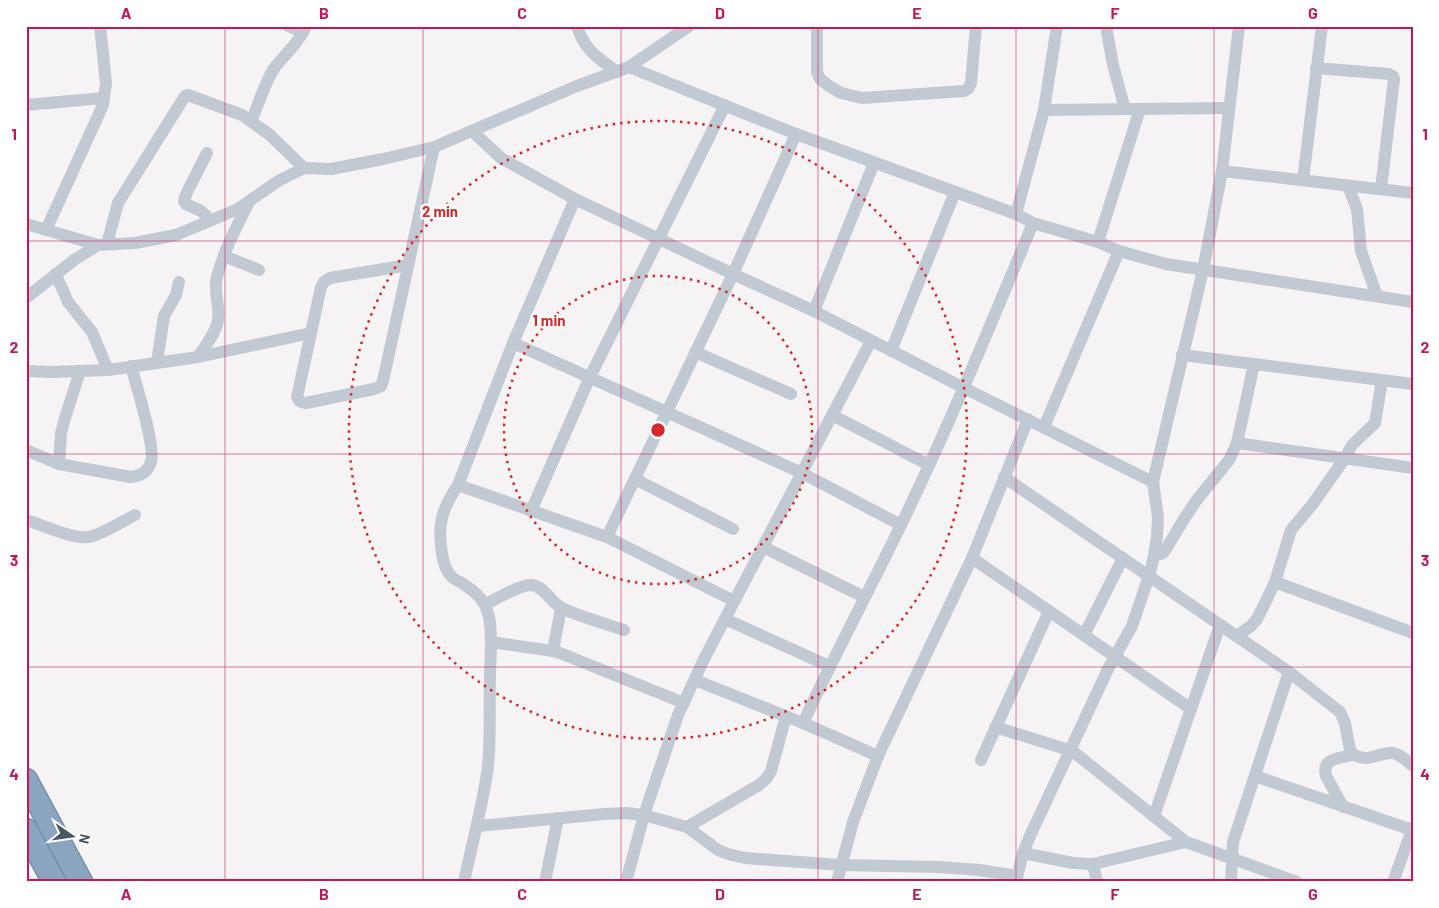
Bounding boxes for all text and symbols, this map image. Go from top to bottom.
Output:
text: A [121,3,132,22]
text: B [319,3,329,22]
text: C [517,3,527,22]
text: D [715,3,725,22]
text: E [912,3,922,22]
text: F [1111,3,1120,22]
text: G [1308,3,1318,22]
text: 1 [11,124,17,143]
text: 1 [1422,124,1428,143]
text: 2 min [422,202,458,220]
text: 1 min [533,311,565,329]
text: 2 [10,337,19,356]
text: 2 [1421,337,1430,356]
centre of rings [649,421,667,439]
text: 3 [10,550,18,569]
text: 3 [1421,550,1429,569]
text: 4 [9,764,19,783]
text: 4 [1420,764,1430,783]
north arrow [48,810,98,860]
text: N [76,833,94,845]
text: A [121,884,132,903]
text: B [319,884,329,903]
text: C [517,884,527,903]
text: D [715,884,725,903]
text: E [912,884,922,903]
text: F [1111,884,1120,903]
text: G [1308,884,1318,903]

